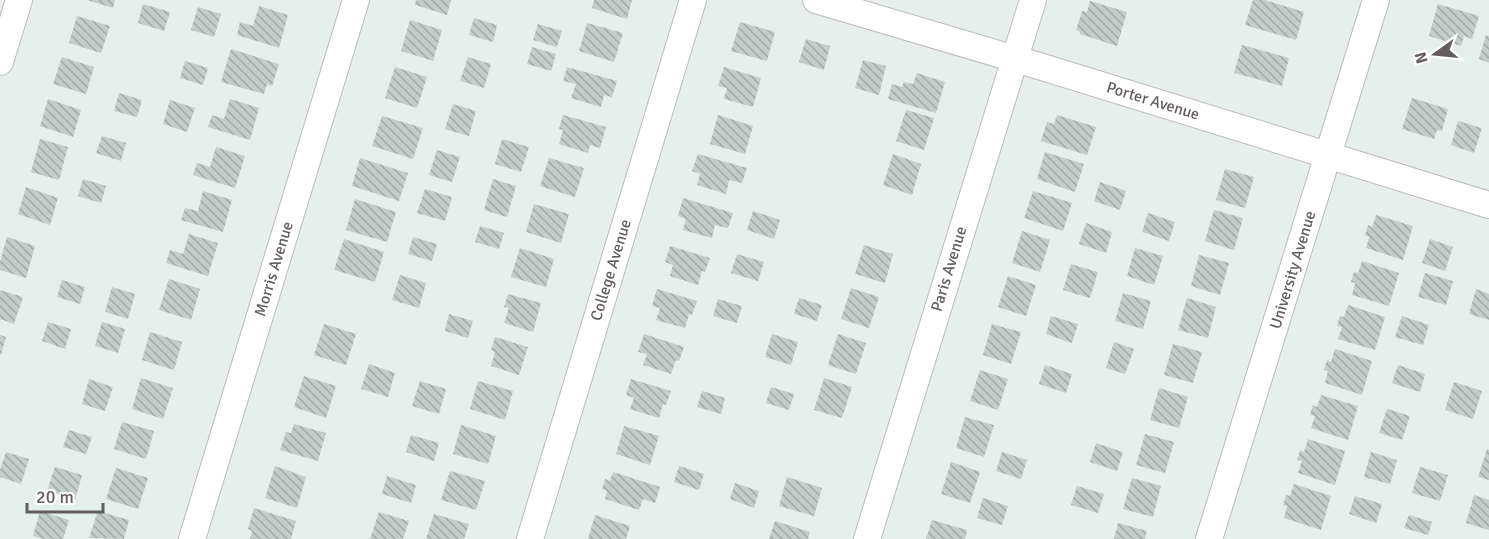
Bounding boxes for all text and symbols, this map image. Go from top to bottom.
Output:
north arrow [1405,24,1465,84]
text: N [1410,50,1433,66]
street label: Porter Avenue [1104,77,1202,125]
street label: University Avenue [1266,208,1320,332]
street label: College Avenue [586,217,636,323]
street label: Morris Avenue [250,219,298,319]
street label: Paris Avenue [927,224,971,314]
scale bar [27,476,104,514]
text: 20 m [36,486,74,508]

